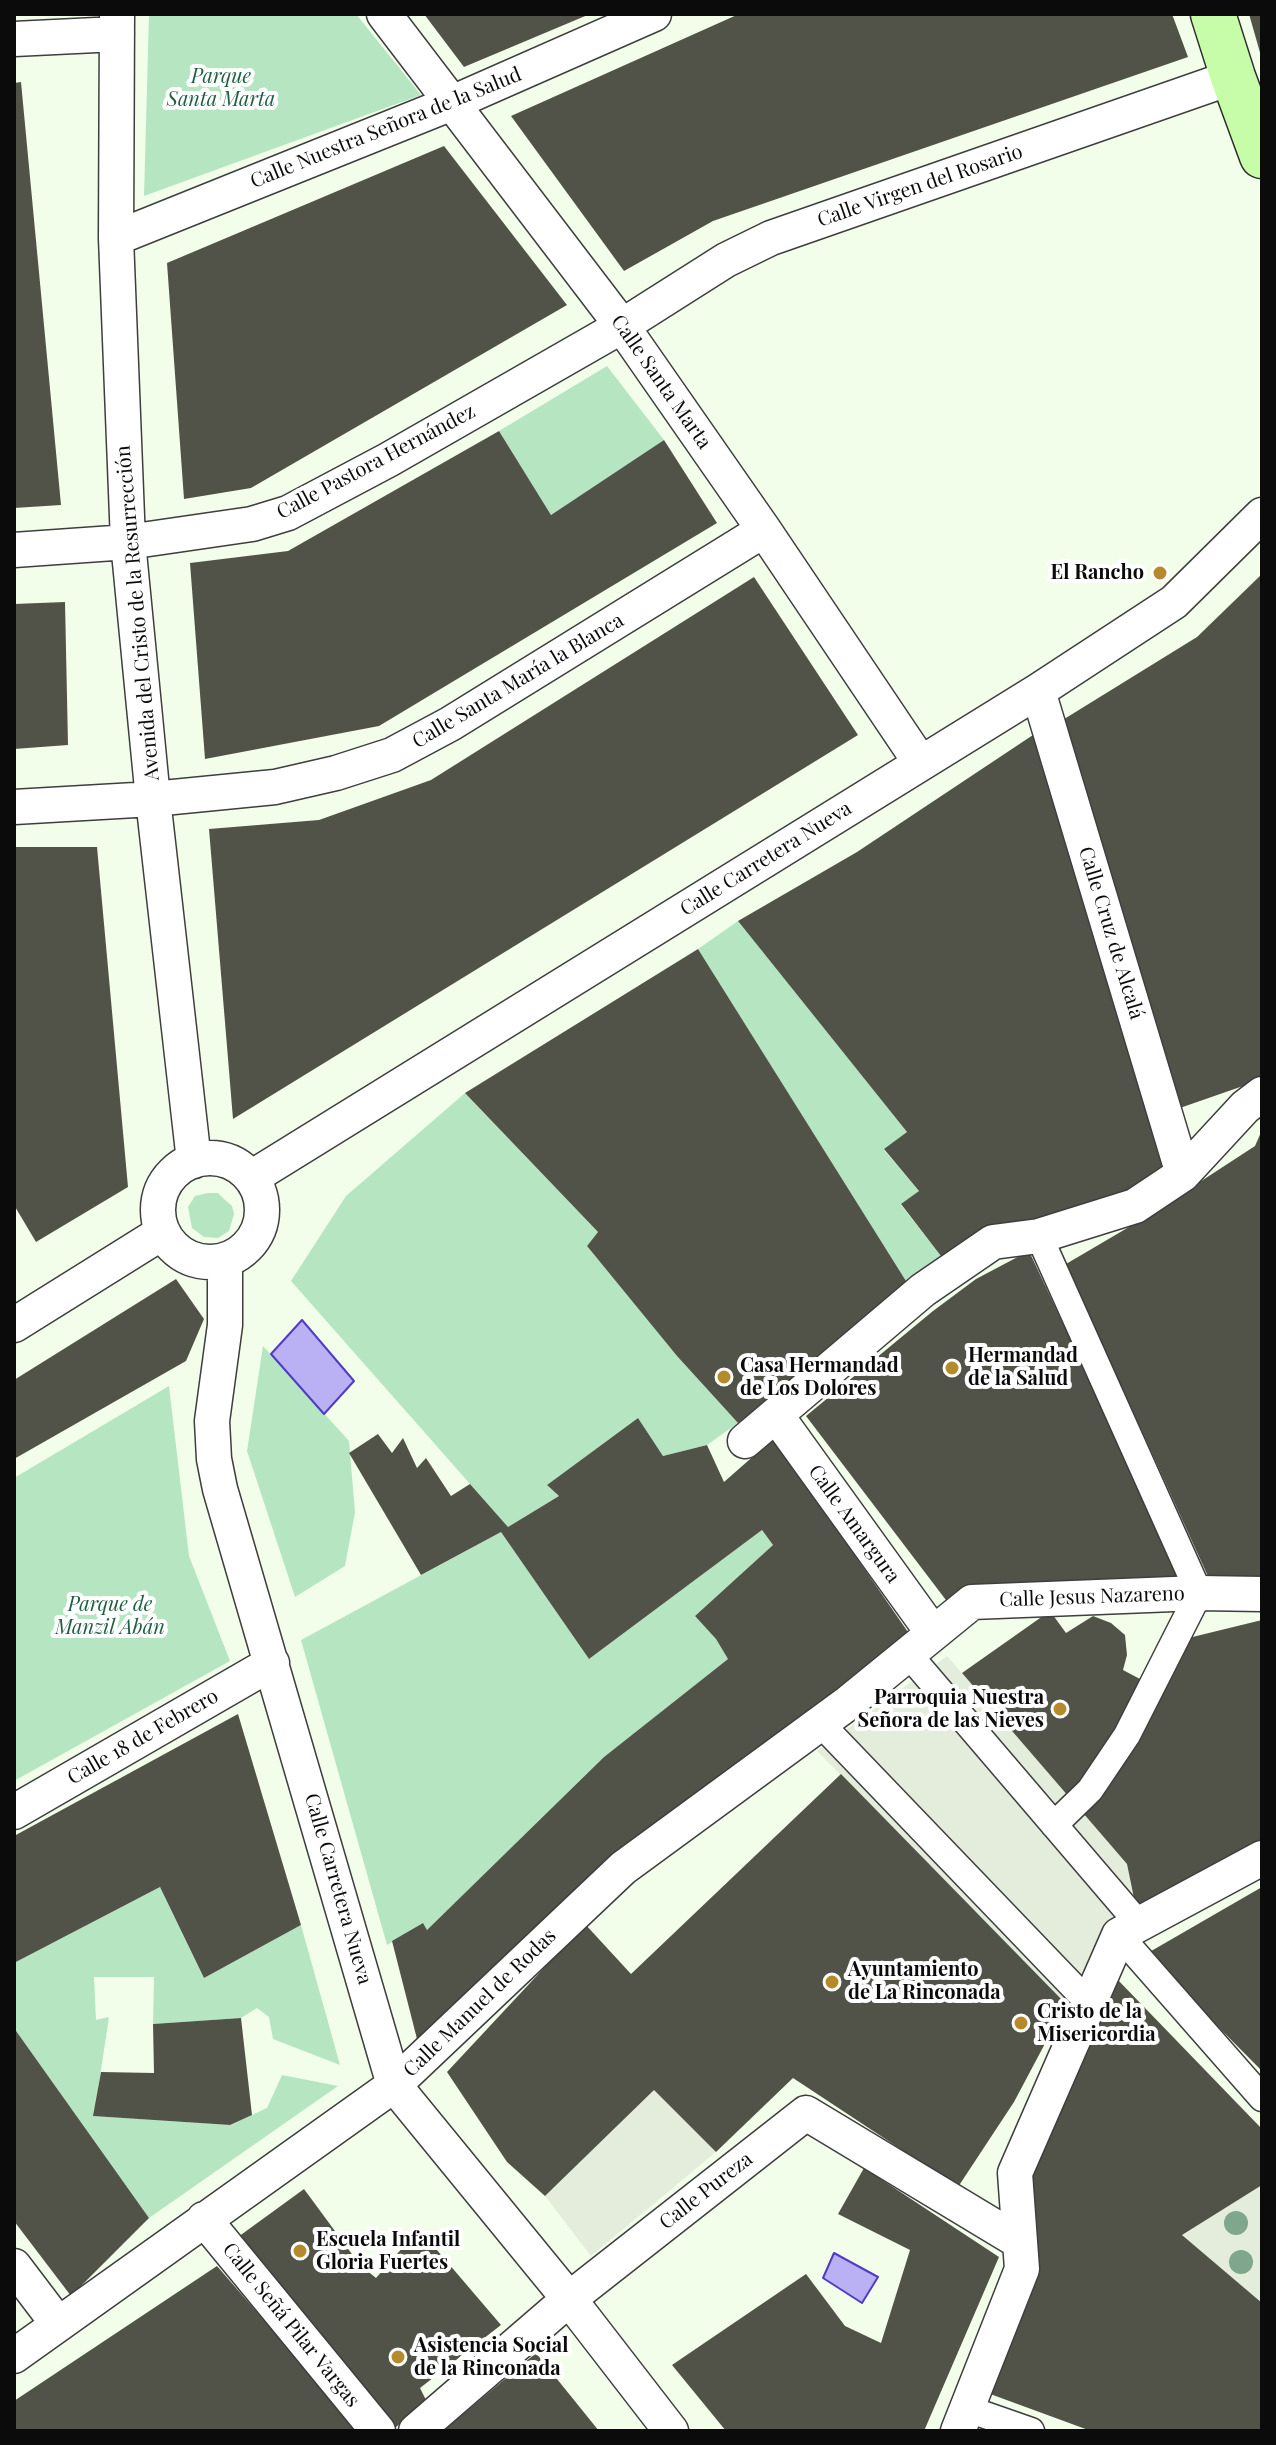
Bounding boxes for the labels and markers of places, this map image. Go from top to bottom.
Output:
place label: El Rancho [1051,561,1144,585]
marker: El Rancho [1151,564,1169,582]
place label: Hermandad de la Salud [968,1344,1078,1391]
place label: Casa Hermandad de Los Dolores [740,1354,899,1401]
marker: Hermandad de la Salud [943,1359,961,1377]
marker: Casa Hermandad de Los Dolores [715,1368,733,1386]
place label: Parroquia Nuestra Señora de las Nieves [858,1686,1044,1733]
marker: Parroquia Nuestra Señora de las Nieves [1051,1700,1069,1718]
place label: Ayuntamiento de La Rinconada [848,1958,1001,2005]
marker: Ayuntamiento de La Rinconada [823,1973,841,1991]
place label: Cristo de la Misericordia [1037,2000,1156,2047]
marker: Cristo de la Misericordia [1012,2014,1030,2032]
place label: Escuela Infantil Gloria Fuertes [316,2228,460,2275]
marker: Escuela Infantil Gloria Fuertes [291,2242,309,2260]
place label: Asistencia Social de la Rinconada [414,2334,568,2381]
marker: Asistencia Social de la Rinconada [389,2348,407,2366]

